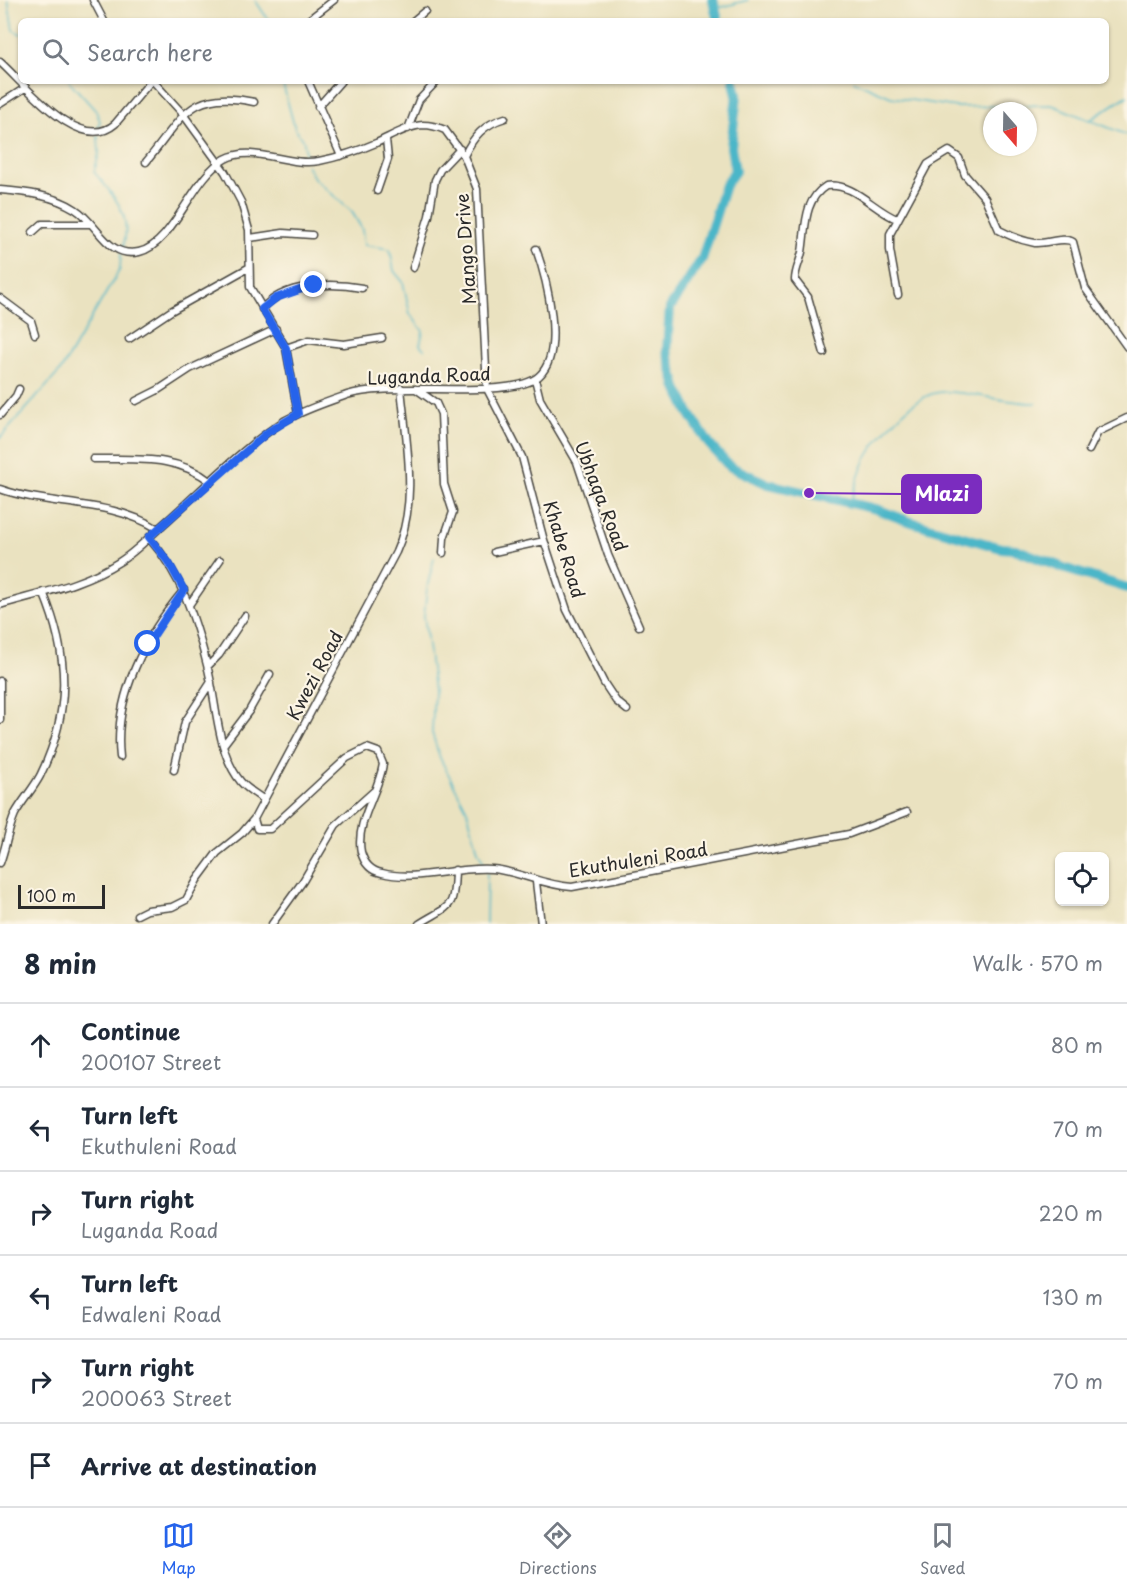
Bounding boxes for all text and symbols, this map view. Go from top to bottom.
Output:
search box [18,18,1109,84]
icon: search [39,35,72,68]
text: Search here [87,35,213,68]
north arrow [983,102,1037,156]
street label: Mango Drive [448,193,482,305]
route end [300,271,326,297]
street label: Luganda Road [367,359,491,391]
street label: Ubhaqa Road [569,437,635,555]
callout: Mlazi [902,475,981,513]
text: Mlazi [915,478,969,508]
street label: Khabe Road [537,497,593,601]
street label: Kwezi Road [279,625,349,725]
route start [134,630,160,656]
street label: Ekuthuleni Road [567,835,709,883]
map controls [1055,852,1109,906]
button: locate [1055,852,1109,906]
scale bar [18,882,105,910]
text: 100 m [27,883,76,907]
text: 8 min [24,944,97,983]
text: Walk · 570 m [972,948,1103,978]
text: Continue [81,1014,180,1047]
icon: ahead [24,1029,57,1062]
text: 80 m [1051,1030,1103,1060]
text: 200107 Street [81,1047,221,1077]
text: Turn left [81,1098,178,1131]
icon: left [24,1113,57,1146]
text: 70 m [1053,1114,1103,1144]
text: Ekuthuleni Road [81,1131,237,1161]
text: Turn right [81,1182,194,1215]
icon: right [24,1197,57,1230]
text: 220 m [1039,1198,1103,1228]
text: Luganda Road [81,1215,218,1245]
text: Turn left [81,1266,178,1299]
icon: left [24,1281,57,1314]
text: 130 m [1043,1282,1103,1312]
text: Edwaleni Road [81,1299,222,1329]
text: Turn right [81,1350,194,1383]
icon: right [24,1365,57,1398]
text: 70 m [1053,1366,1103,1396]
text: 200063 Street [81,1383,232,1413]
icon: arrive [24,1449,57,1482]
text: Arrive at destination [81,1449,317,1482]
tab: Map [162,1519,196,1579]
tab: Directions [519,1519,597,1579]
tab: Saved [920,1519,965,1579]

